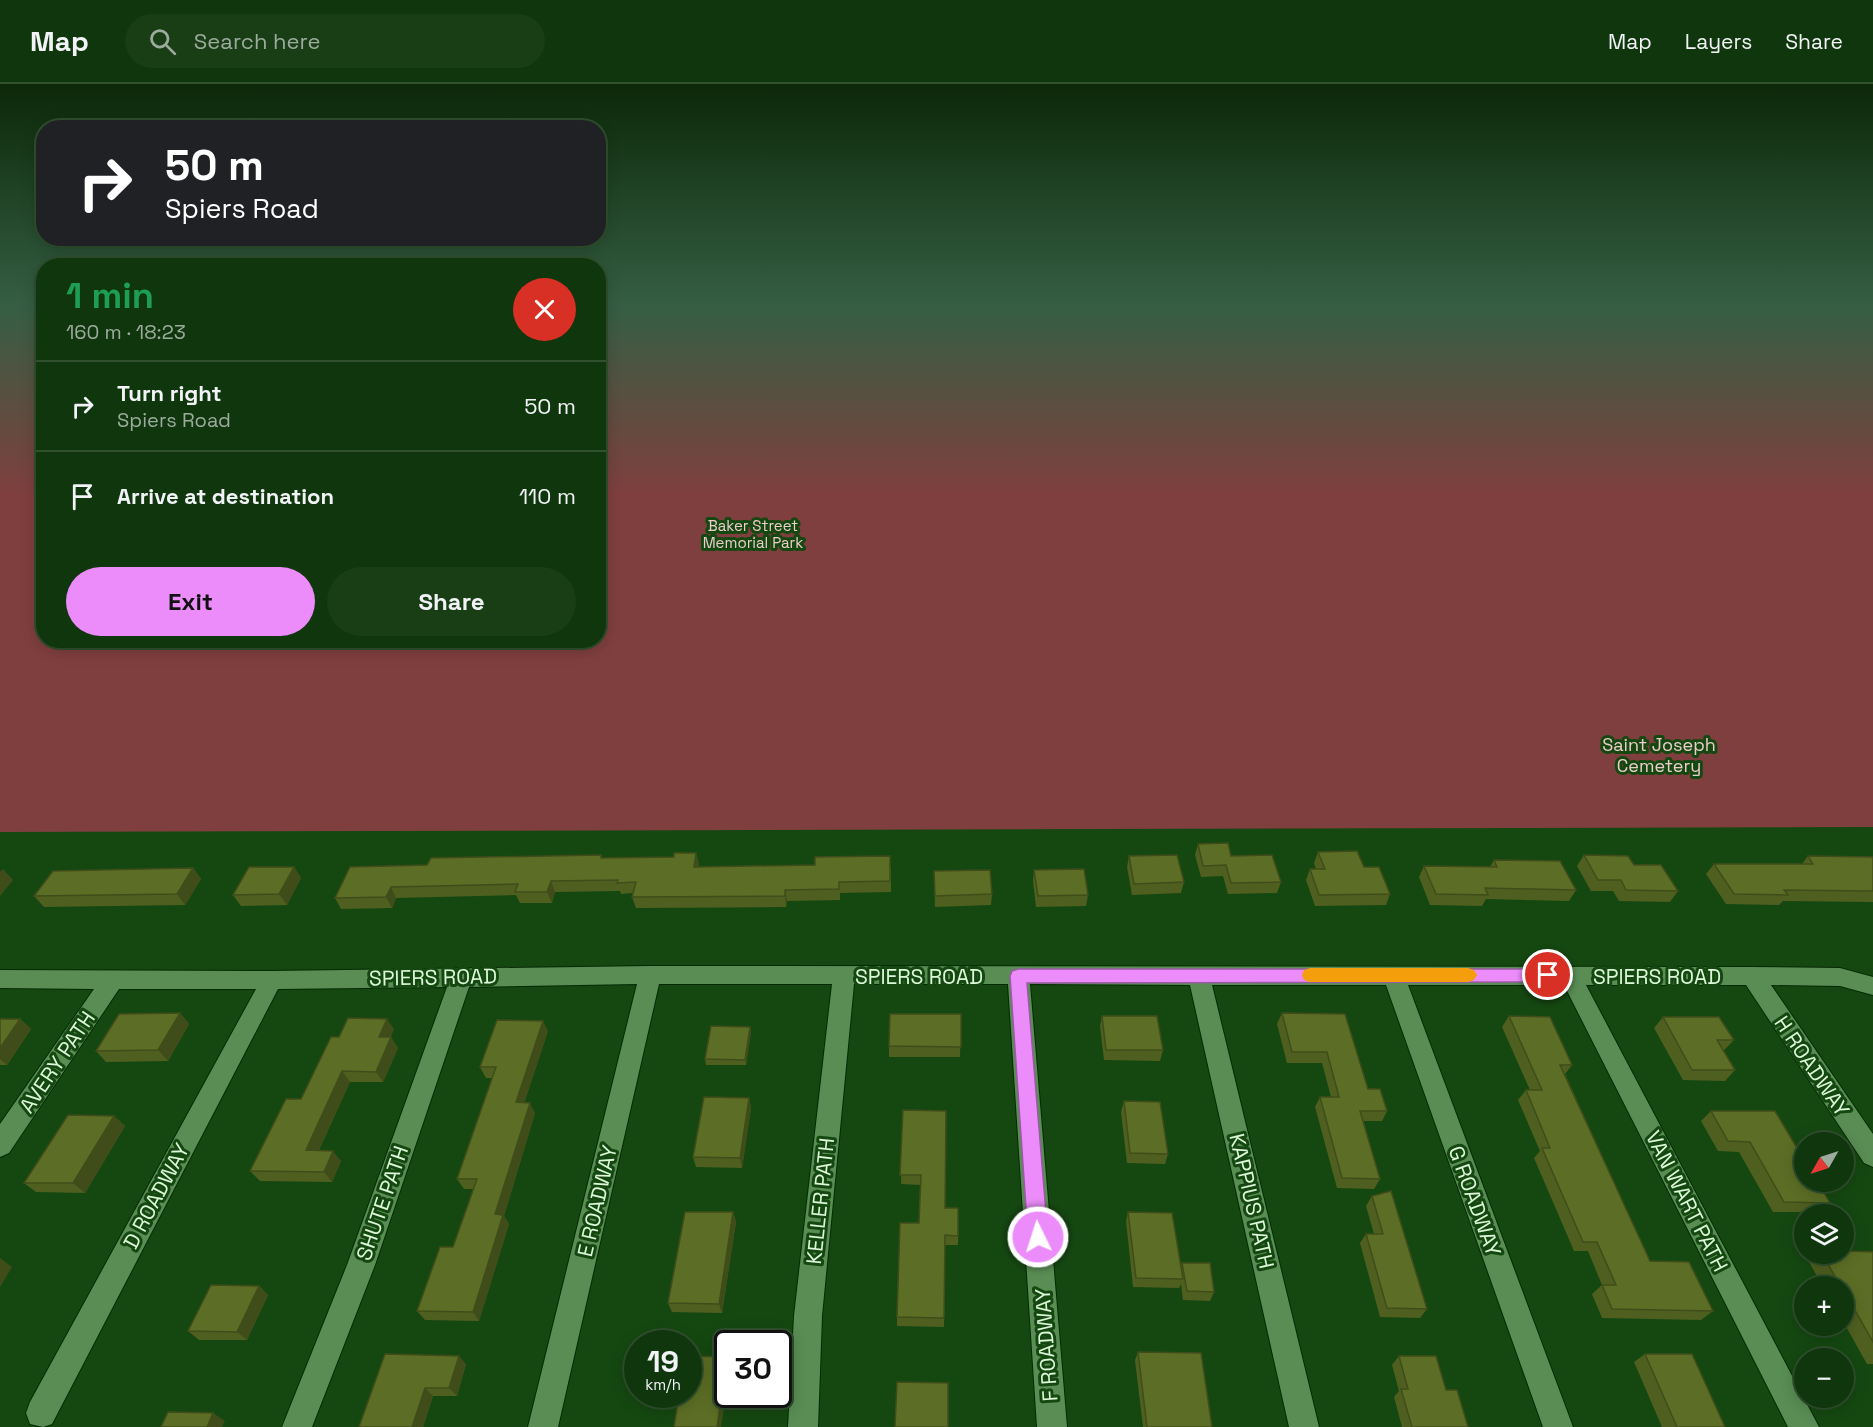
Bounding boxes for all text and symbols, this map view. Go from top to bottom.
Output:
search box [125,14,545,68]
text: Map [30,23,89,59]
icon: search [146,25,179,58]
text: Search here [194,27,321,55]
text: Map [1608,28,1652,55]
text: Layers [1685,28,1752,55]
text: Share [1785,28,1843,55]
text: 50 m [165,139,264,192]
icon: right [66,144,144,222]
text: Spiers Road [165,191,319,226]
text: 1 min [66,273,154,319]
button: close [513,278,576,341]
text: 160 m · 18:23 [66,319,186,345]
text: Turn right [117,379,222,407]
icon: right [66,390,99,423]
text: 50 m [524,392,576,420]
text: Spiers Road [117,407,231,433]
icon: arrive [66,480,99,513]
text: Arrive at destination [117,482,334,510]
text: 110 m [519,482,576,510]
park label: Baker Street Memorial Park [703,516,803,552]
button: Exit [66,567,315,636]
button: Share [327,567,576,636]
park label: Saint Joseph Cemetery [1602,733,1716,777]
pin [1522,949,1573,1000]
icon: arrive [1531,958,1564,991]
street label: SPIERS ROAD [369,962,497,992]
street label: SPIERS ROAD [855,963,983,990]
street label: SPIERS ROAD [1593,963,1721,990]
street label: AVERY PATH [13,1006,101,1118]
street label: H ROADWAY [1769,1011,1856,1122]
street label: VAN WART PATH [1640,1126,1734,1276]
street label: KAPPIUS PATH [1223,1131,1281,1271]
north arrow [1794,1132,1854,1192]
map controls [1794,1132,1854,1408]
street label: KELLER PATH [800,1136,840,1266]
street label: D ROADWAY [117,1138,195,1253]
street label: SHUTE PATH [350,1142,414,1264]
street label: E ROADWAY [571,1142,623,1259]
street label: G ROADWAY [1443,1142,1508,1260]
button: layers [1794,1204,1854,1264]
position arrow [1006,1205,1070,1269]
button: + [1794,1276,1854,1336]
street label: F ROADWAY [1029,1287,1063,1402]
speed limit sign: 30 [714,1330,792,1408]
text: 19 [647,1342,679,1381]
button: − [1794,1348,1854,1408]
text: km/h [645,1375,681,1394]

